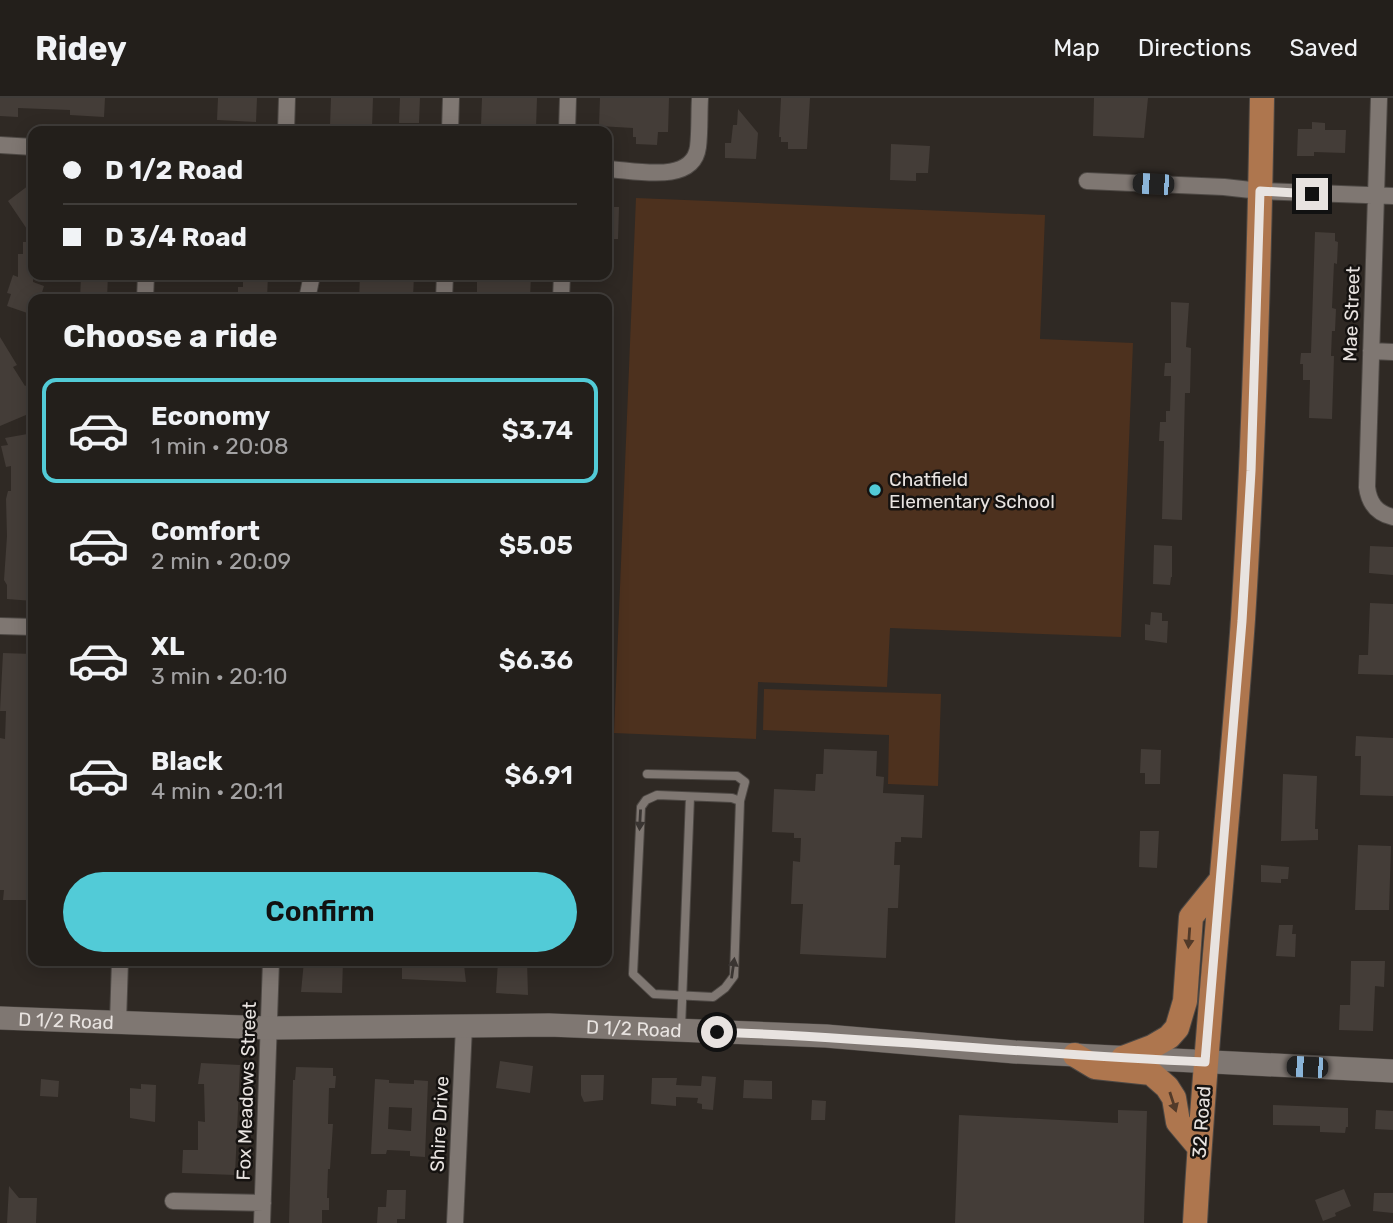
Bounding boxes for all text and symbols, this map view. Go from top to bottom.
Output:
text: Ridey [35,29,127,68]
text: Map [1053,34,1100,62]
text: Directions [1138,34,1251,62]
text: Saved [1289,34,1358,62]
text: D 1/2 Road [105,155,243,186]
car [1132,172,1175,196]
route end [1296,178,1328,210]
text: D 3/4 Road [105,222,247,253]
street label: Mae Street [1338,265,1365,362]
text: Choose a ride [63,317,277,355]
icon: car [67,399,130,462]
text: Economy [151,401,270,432]
text: $3.74 [502,415,573,446]
text: 1 min · 20:08 [151,432,289,460]
place label: Chatfield Elementary School [889,468,1055,513]
marker: Chatfield Elementary School [867,482,883,498]
icon: car [67,514,130,577]
text: Comfort [151,516,260,547]
text: $5.05 [499,530,573,561]
text: 2 min · 20:09 [151,547,291,575]
icon: car [67,629,130,692]
text: XL [151,631,184,662]
text: $6.36 [499,645,573,676]
text: 3 min · 20:10 [151,662,288,690]
icon: car [67,744,130,807]
text: Black [151,746,223,777]
text: $6.91 [504,760,573,791]
text: 4 min · 20:11 [151,777,283,805]
one-way arrow [635,809,646,831]
button: Confirm [63,872,577,952]
one-way arrow [1184,927,1195,949]
one-way arrow [728,957,739,979]
street label: Fox Meadows Street [232,1001,261,1181]
street label: D 1/2 Road [18,1008,114,1034]
street label: D 1/2 Road [585,1015,682,1042]
route start [701,1016,733,1048]
car [1286,1055,1329,1079]
street label: Shire Drive [426,1075,453,1173]
street label: 32 Road [1188,1085,1215,1159]
one-way arrow [1168,1091,1179,1112]

